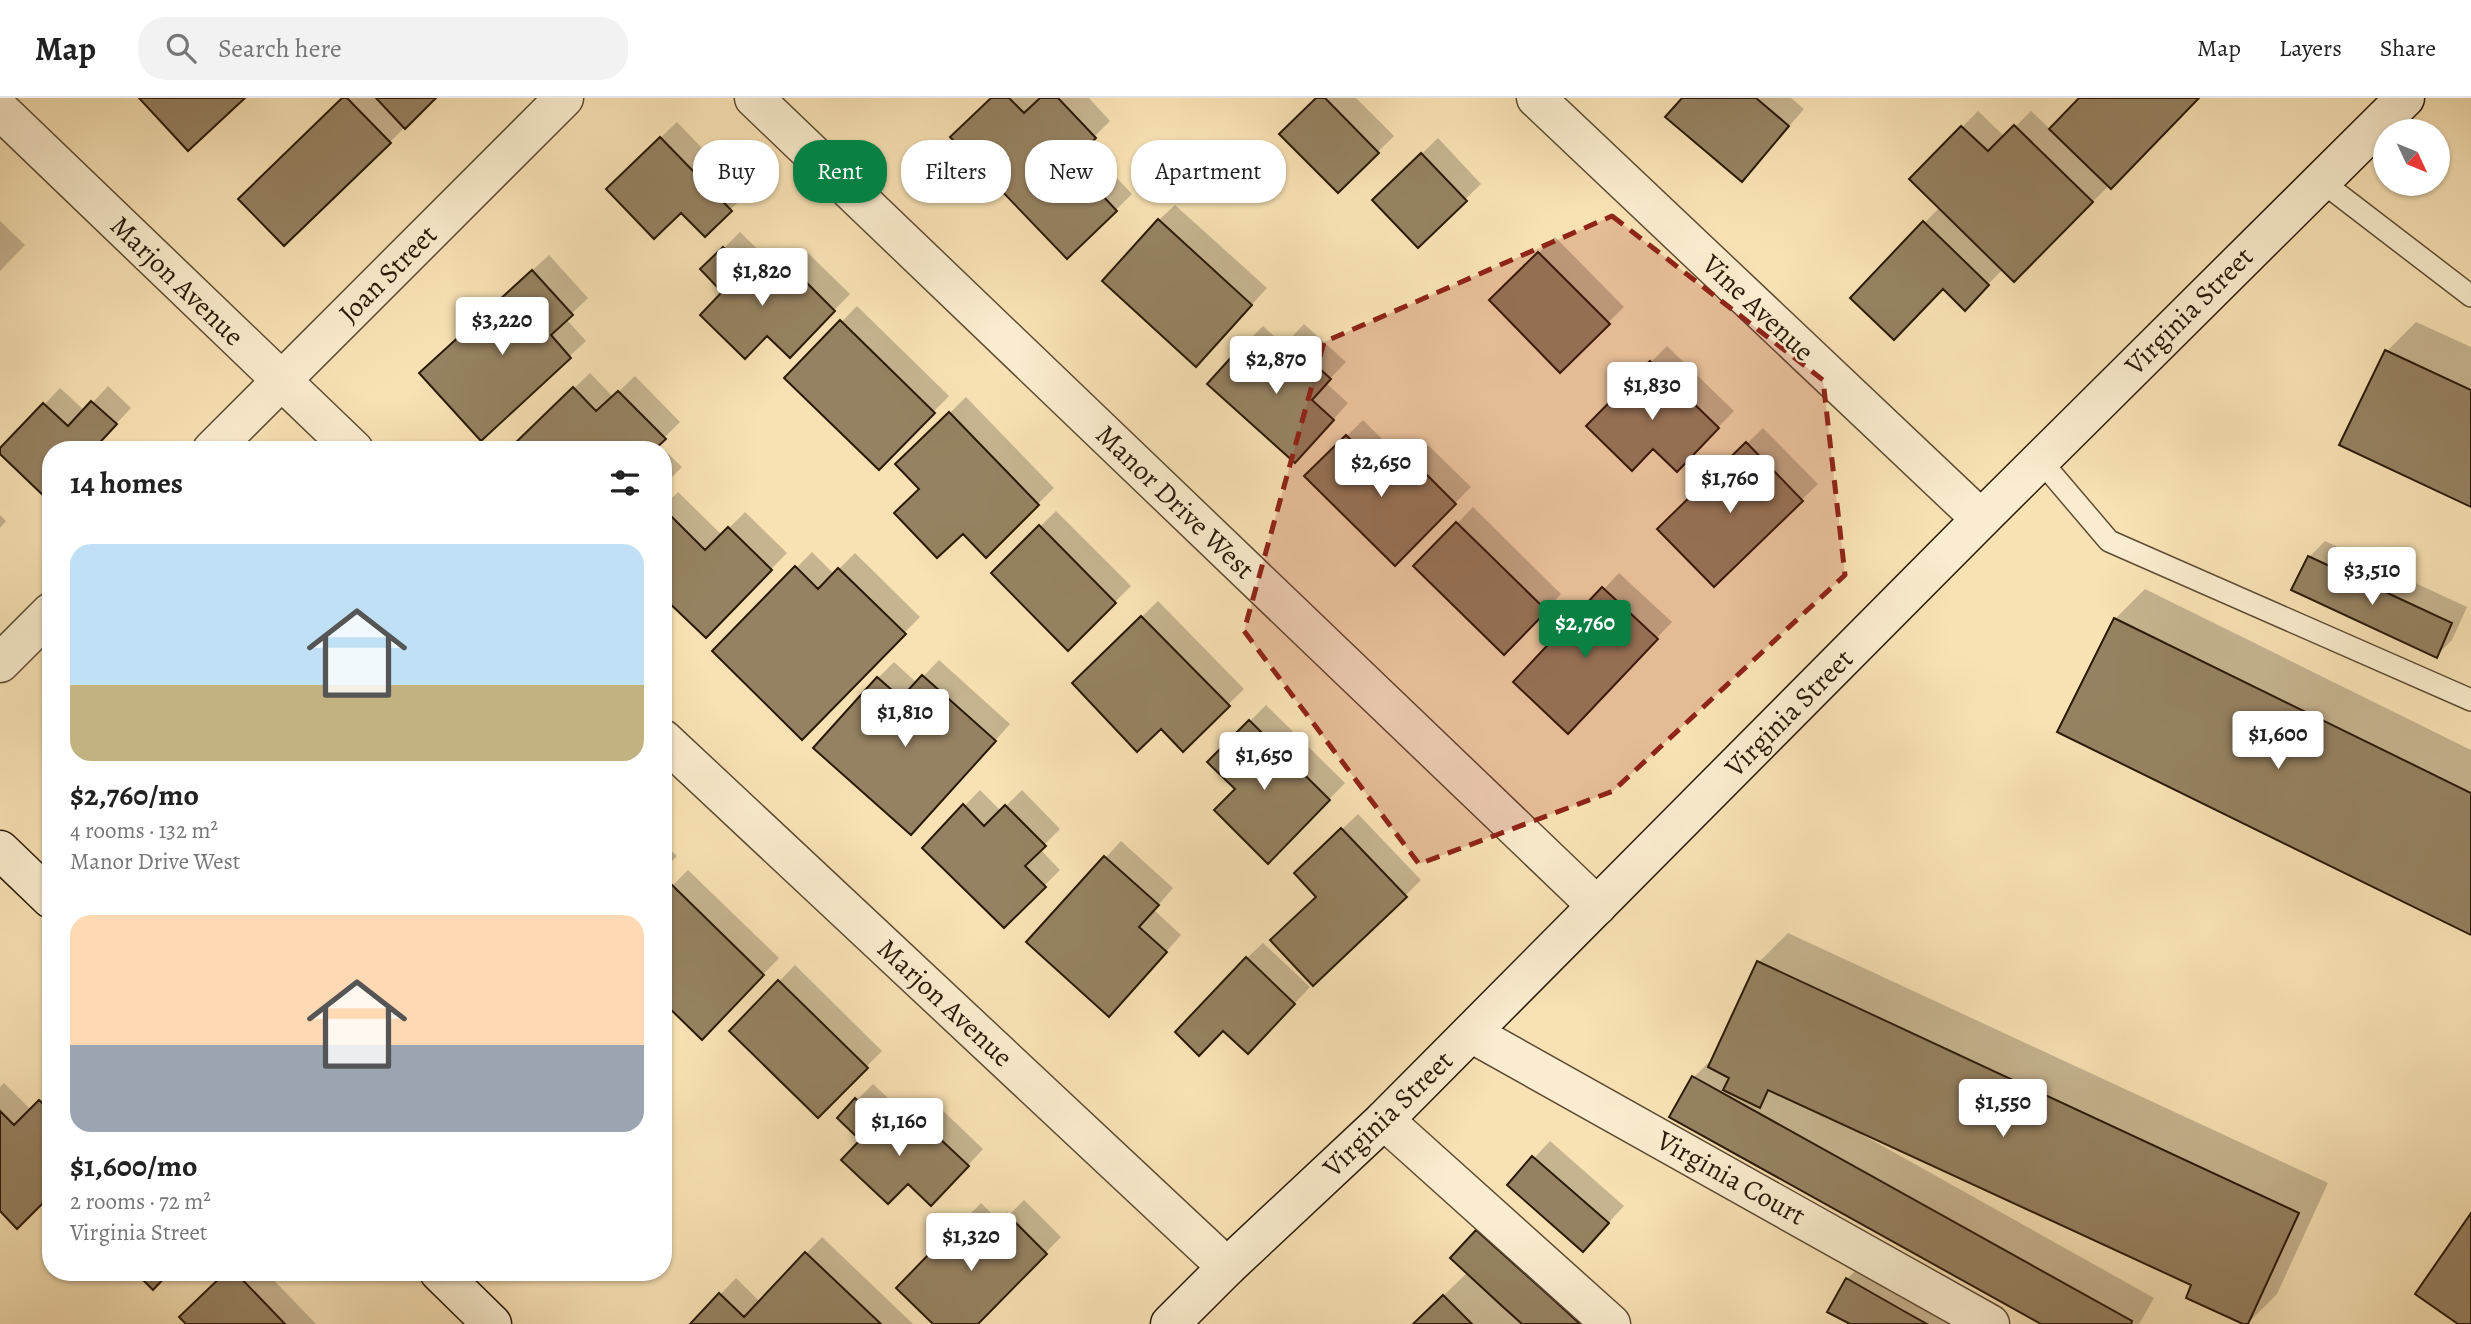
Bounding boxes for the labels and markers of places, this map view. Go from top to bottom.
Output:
pin: $1,820 [705,248,819,308]
pin: $3,220 [445,298,559,357]
pin: $2,870 [1219,336,1333,396]
pin: $1,830 [1595,362,1709,422]
pin: $2,650 [1324,440,1438,499]
pin: $1,760 [1673,456,1787,515]
pin: $3,510 [2315,547,2429,607]
pin: $2,760 [1528,601,1642,660]
pin: $1,810 [848,690,962,749]
pin: $1,600 [2221,712,2335,771]
pin: $1,650 [1207,732,1321,792]
pin: $1,550 [1946,1080,2060,1139]
pin: $1,160 [842,1098,956,1158]
pin: $1,320 [914,1214,1028,1273]

